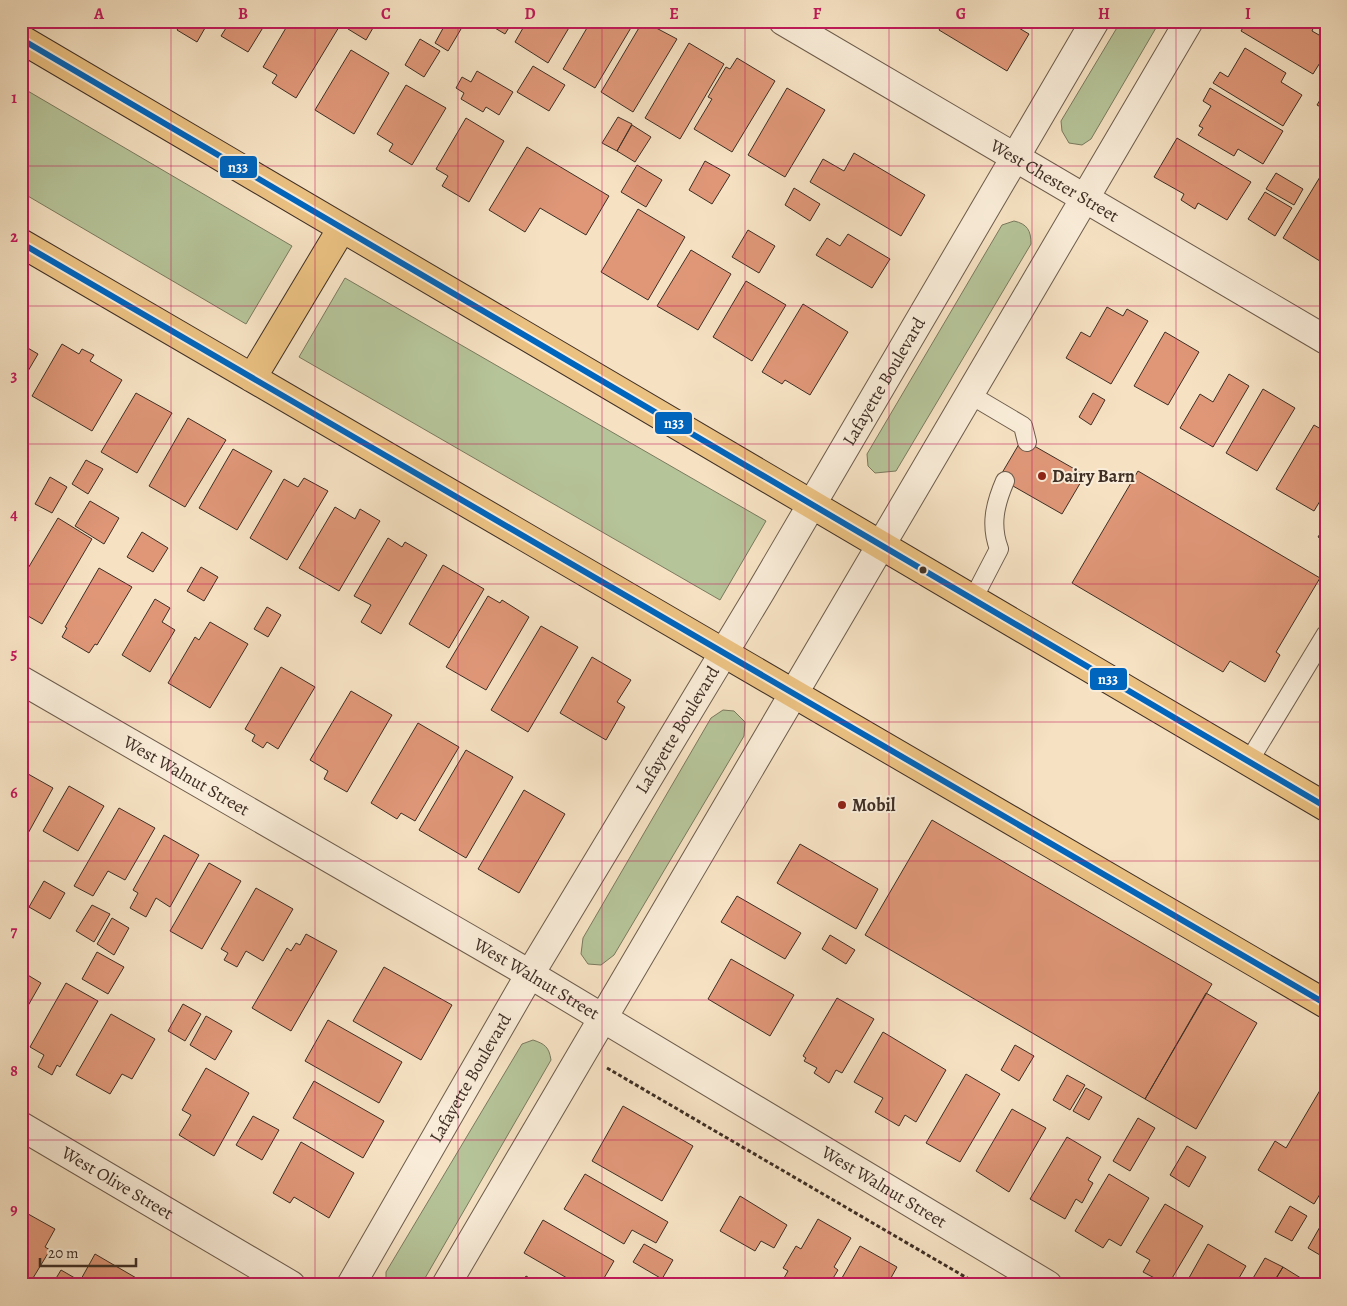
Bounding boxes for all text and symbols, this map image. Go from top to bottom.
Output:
text: A [93,3,105,25]
text: B [238,3,248,25]
text: C [381,3,391,25]
text: D [524,3,536,25]
text: E [669,3,679,25]
text: F [813,3,822,25]
text: G [956,3,966,25]
text: H [1098,3,1110,25]
text: I [1245,3,1251,25]
text: 1 [11,87,17,109]
street label: West Chester Street [985,133,1123,228]
line badge: n33 [219,155,258,179]
text: n33 [228,158,248,177]
text: 2 [10,226,18,248]
street label: Lafayette Boulevard [837,313,931,450]
text: 3 [11,365,18,387]
line badge: n33 [654,411,693,435]
text: n33 [664,414,684,433]
place label: Dairy Barn [1052,464,1135,488]
marker: Dairy Barn [1036,470,1048,482]
text: 4 [10,504,18,526]
unlabelled marker [918,565,928,575]
text: 5 [11,643,18,665]
street label: Lafayette Boulevard [630,661,725,798]
line badge: n33 [1089,667,1128,691]
text: n33 [1098,670,1118,689]
street label: West Walnut Street [118,729,254,821]
text: 6 [10,782,18,804]
place label: Mobil [852,793,896,817]
marker: Mobil [836,799,848,811]
text: 7 [11,921,18,943]
street label: West Walnut Street [469,932,604,1025]
street label: Lafayette Boulevard [424,1009,517,1147]
text: 8 [10,1060,18,1082]
street label: West Walnut Street [816,1139,951,1234]
street label: West Olive Street [56,1140,178,1225]
text: 9 [10,1199,18,1221]
scale bar [40,1236,136,1268]
text: 20 m [48,1243,79,1263]

